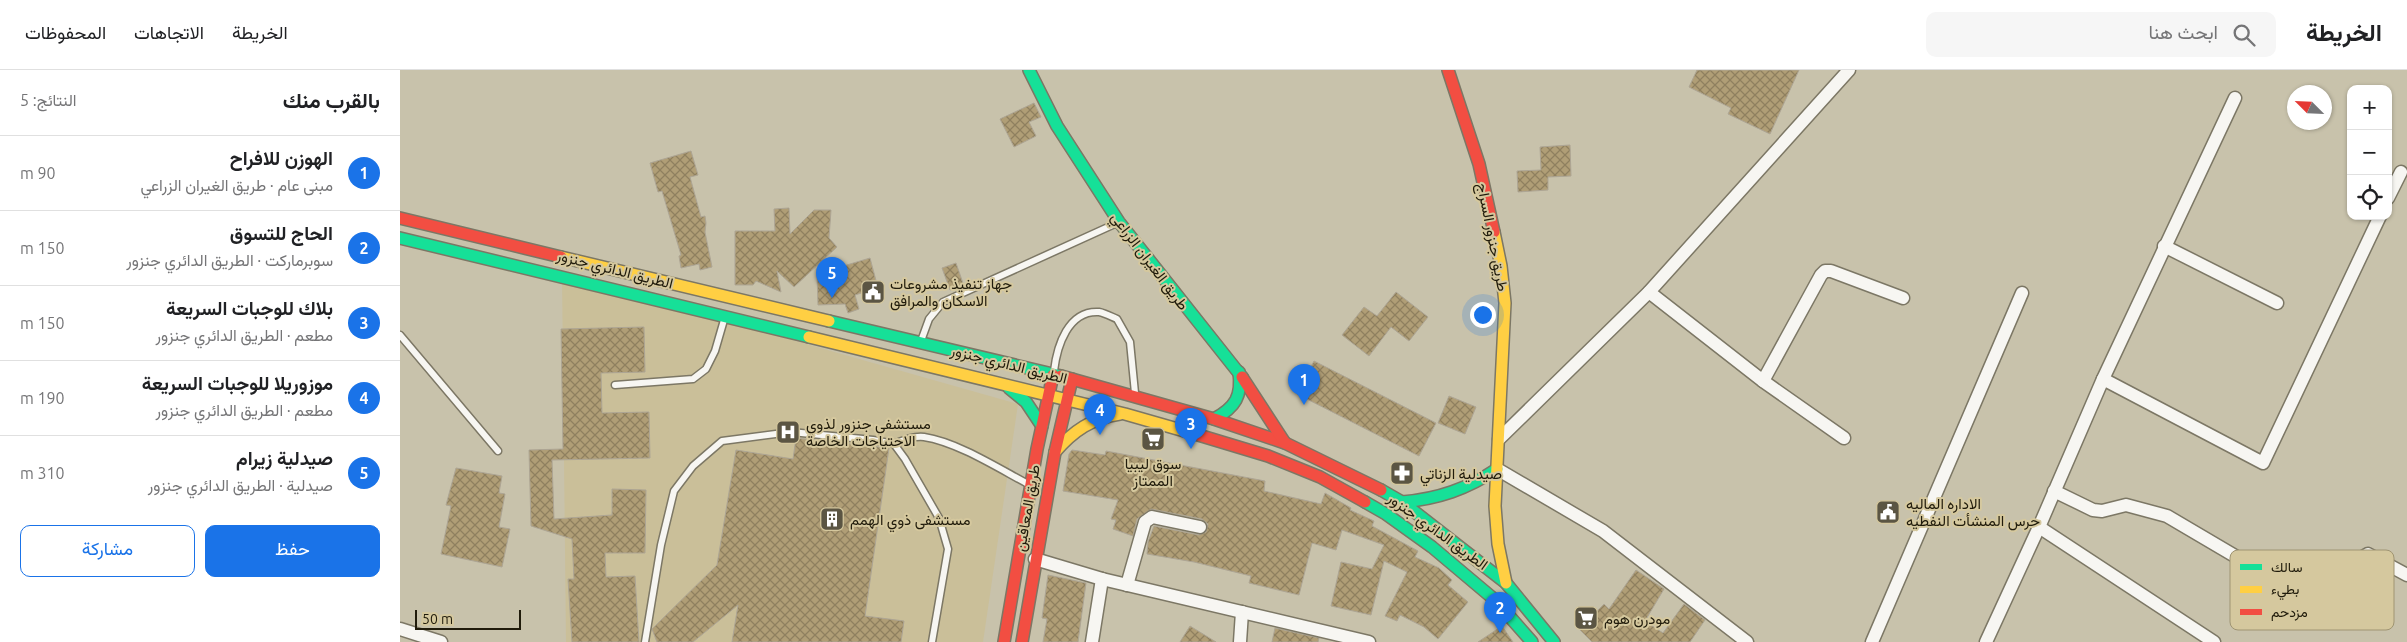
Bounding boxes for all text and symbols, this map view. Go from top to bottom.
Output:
search box [1926,12,2276,57]
text: الخريطة [2306,19,2382,46]
text: ابحث هنا [2148,21,2218,43]
icon: search [2230,21,2258,49]
text: المحفوظات [25,22,106,42]
text: الاتجاهات [134,22,204,42]
text: الخريطة [232,22,288,42]
north arrow [2287,85,2332,130]
map controls [2347,85,2392,220]
button: + [2347,85,2392,130]
text: بالقرب منك [283,88,380,112]
text: النتائج: 5 [20,91,77,109]
button: − [2347,130,2392,175]
text: الهوزن للافراح [230,147,333,169]
text: 90 m [20,164,56,182]
text: 1 [359,164,369,182]
button: locate [2347,175,2392,220]
text: مبنى عام · طريق الغيران الزراعي [140,176,333,194]
street label: طريق جنزور السراج [1471,181,1512,293]
street label: طريق الغيران الزراعي [1104,209,1192,316]
text: الحاج للتسوق [230,222,333,244]
text: 150 m [20,239,65,257]
text: 2 [359,239,369,257]
street label: الطريق الدائري جنزور [553,246,675,297]
text: سوبرماركت · الطريق الدائري جنزور [126,251,333,269]
pin: 5 [816,257,848,298]
place label: جهاز تنفيذ مشروعات الاسكان والمرافق [890,275,1012,311]
public building icon: جهاز تنفيذ مشروعات الاسكان والمرافق [860,279,886,305]
text: بلاك للوجبات السريعة [166,297,333,319]
your location [1470,302,1496,328]
text: 150 m [20,314,65,332]
text: 3 [359,314,369,332]
text: مطعم · الطريق الدائري جنزور [156,326,333,344]
street label: الطريق الدائري جنزور [947,341,1069,392]
pin: 1 [1288,364,1320,405]
text: موزوريلا للوجبات السريعة [142,372,333,394]
text: 190 m [20,389,65,407]
text: 4 [359,389,369,407]
pin: 4 [1084,394,1116,435]
text: مطعم · الطريق الدائري جنزور [156,401,333,419]
pin: 3 [1175,408,1207,449]
place label: مستشفي جنزور لذوي الاحتياجات الخاصة [806,415,931,450]
hospital icon: مستشفي جنزور لذوي الاحتياجات الخاصة [775,419,801,445]
supermarket icon: سوق ليبيا الممتاز [1140,426,1166,452]
text: صيدلية زيرام [236,447,333,469]
place label: سوق ليبيا الممتاز [1125,455,1181,490]
pharmacy icon: صيدلية الزناتي [1389,460,1415,486]
street label: طريق المعاقين [1011,463,1045,553]
text: 310 m [20,464,65,482]
text: 5 [359,464,369,482]
place label: صيدلية الزناتي [1420,465,1502,487]
text: صيدلية · الطريق الدائري جنزور [148,476,333,494]
street label: الطريق الدائري جنزور [1381,488,1491,577]
place label: الاداره الماليه حرس المنشأت النفطيه [1906,495,2040,531]
public building icon: الاداره الماليه حرس المنشأت النفطيه [1875,499,1901,525]
building icon: مستشفى ذوي الهمم [819,506,845,532]
place label: مستشفى ذوي الهمم [850,511,971,533]
button: مشاركة [20,525,195,577]
button: حفظ [205,525,380,577]
legend [2230,550,2394,630]
text: سالك [2271,559,2302,575]
text: بطيء [2271,581,2299,601]
pin: 2 [1484,592,1516,633]
text: مزدحم [2271,604,2308,621]
supermarket icon: مودرن هوم [1573,605,1599,631]
scale bar [415,607,521,630]
place label: مودرن هوم [1604,610,1670,629]
text: 50 m [422,611,453,627]

